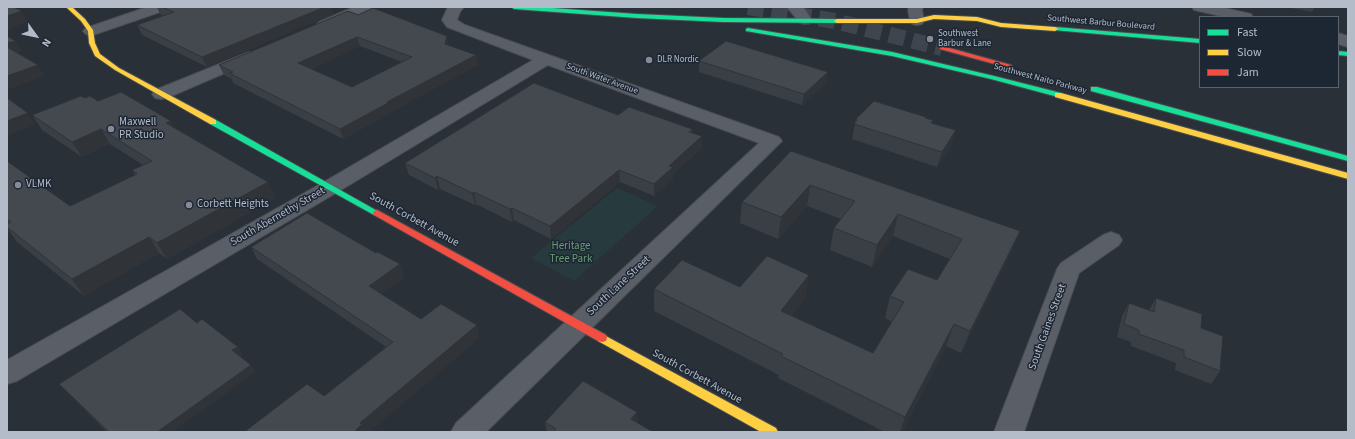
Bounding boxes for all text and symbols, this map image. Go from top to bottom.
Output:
street label: Southwest Barbur Boulevard [1047,13,1155,33]
north arrow [16,16,56,56]
legend [1199,16,1339,88]
text: Fast [1237,24,1257,41]
place label: Southwest Barbur & Lane [938,29,991,50]
marker: Southwest Barbur & Lane [925,34,935,44]
text: N [38,36,55,50]
text: Slow [1237,44,1262,61]
marker: DLR Nordic [644,55,654,65]
place label: DLR Nordic [657,55,699,65]
street label: South Water Avenue [565,61,639,97]
street label: Southwest Naito Parkway [992,61,1088,97]
text: Jam [1237,64,1259,81]
place label: Maxwell PR Studio [119,116,164,142]
marker: Maxwell PR Studio [106,124,116,134]
place label: VLMK [26,178,51,192]
marker: VLMK [13,180,23,190]
street label: South Abernethy Street [228,185,328,249]
street label: South Corbett Avenue [367,190,461,250]
place label: Corbett Heights [197,198,269,212]
marker: Corbett Heights [184,200,194,210]
park label: Heritage Tree Park [550,240,592,266]
street label: South Lane Street [585,253,653,319]
street label: South Gaines Street [1026,282,1070,372]
street label: South Corbett Avenue [650,347,744,407]

